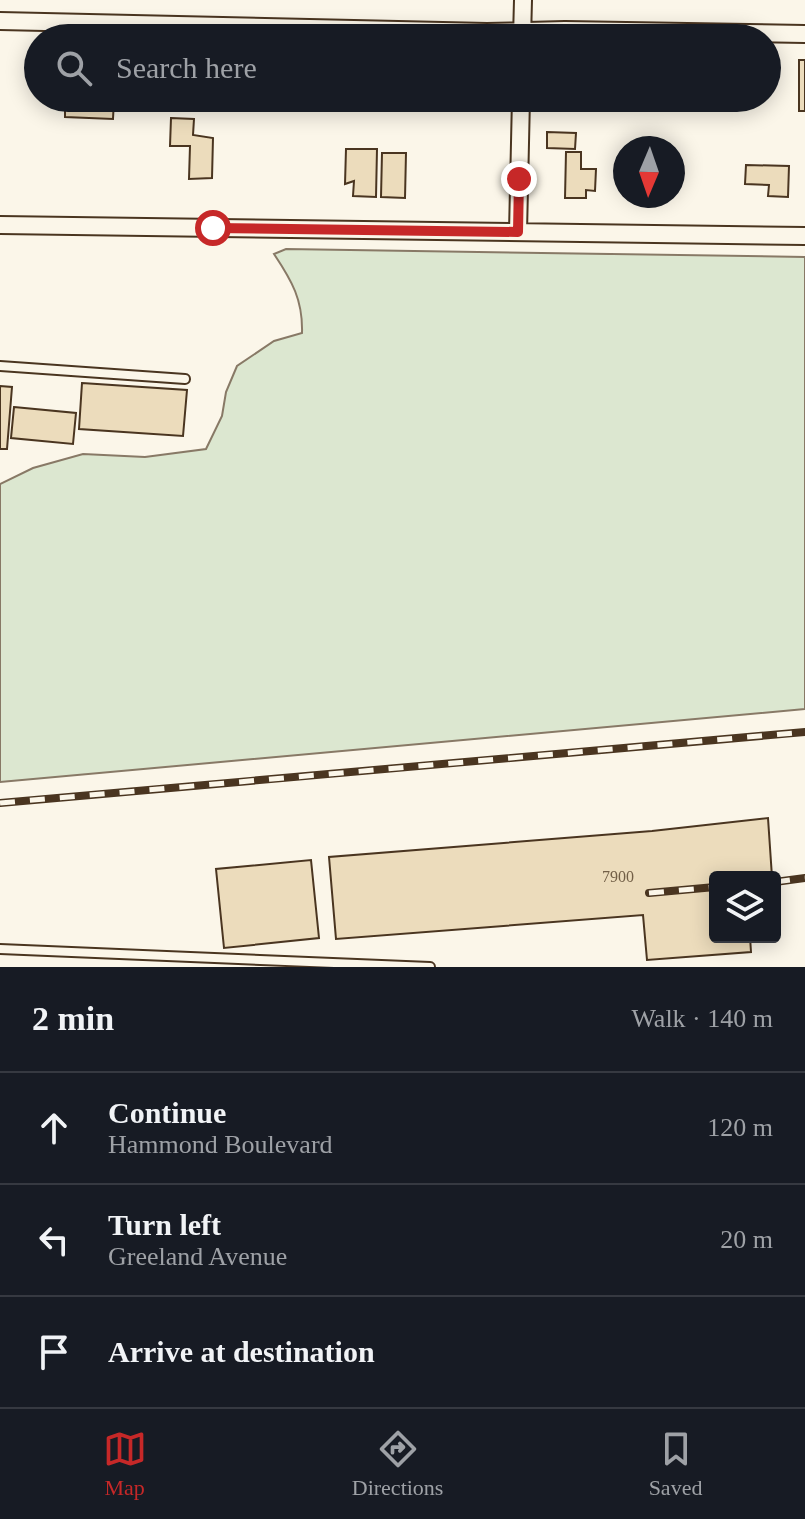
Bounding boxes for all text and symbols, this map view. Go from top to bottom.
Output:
search box [24,24,781,112]
icon: search [52,46,96,90]
text: Search here [116,51,257,84]
north arrow [613,136,685,208]
route end [501,161,537,197]
route start [195,210,231,246]
house number: 7900 [602,868,634,885]
map controls [709,871,781,943]
button: layers [709,871,781,943]
text: 2 min [32,1000,114,1037]
text: Walk · 140 m [631,1004,773,1033]
text: Continue [108,1096,226,1129]
icon: ahead [32,1106,76,1150]
text: 120 m [707,1113,773,1142]
text: Hammond Boulevard [108,1130,333,1159]
text: Turn left [108,1208,221,1241]
icon: left [32,1218,76,1262]
text: 20 m [720,1225,773,1254]
text: Greeland Avenue [108,1242,287,1271]
icon: arrive [32,1330,76,1374]
text: Arrive at destination [108,1335,375,1368]
tab: Map [103,1427,147,1501]
tab: Directions [352,1427,443,1501]
tab: Saved [649,1427,702,1501]

